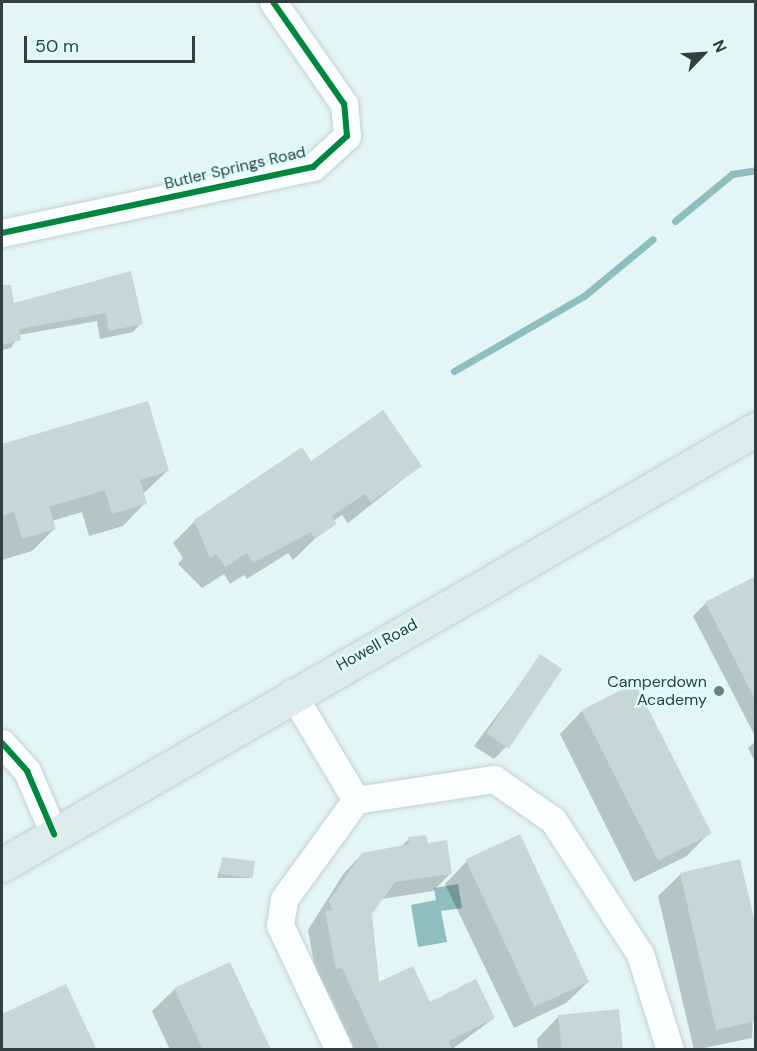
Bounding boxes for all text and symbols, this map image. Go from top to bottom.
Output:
scale bar [27,24,198,62]
north arrow [673,24,733,84]
text: 50 m [35,34,79,58]
text: N [708,36,732,56]
street label: Butler Springs Road [162,142,308,194]
street label: Howell Road [333,615,421,675]
place label: Camperdown Academy [607,672,707,710]
marker: Camperdown Academy [712,684,726,698]

